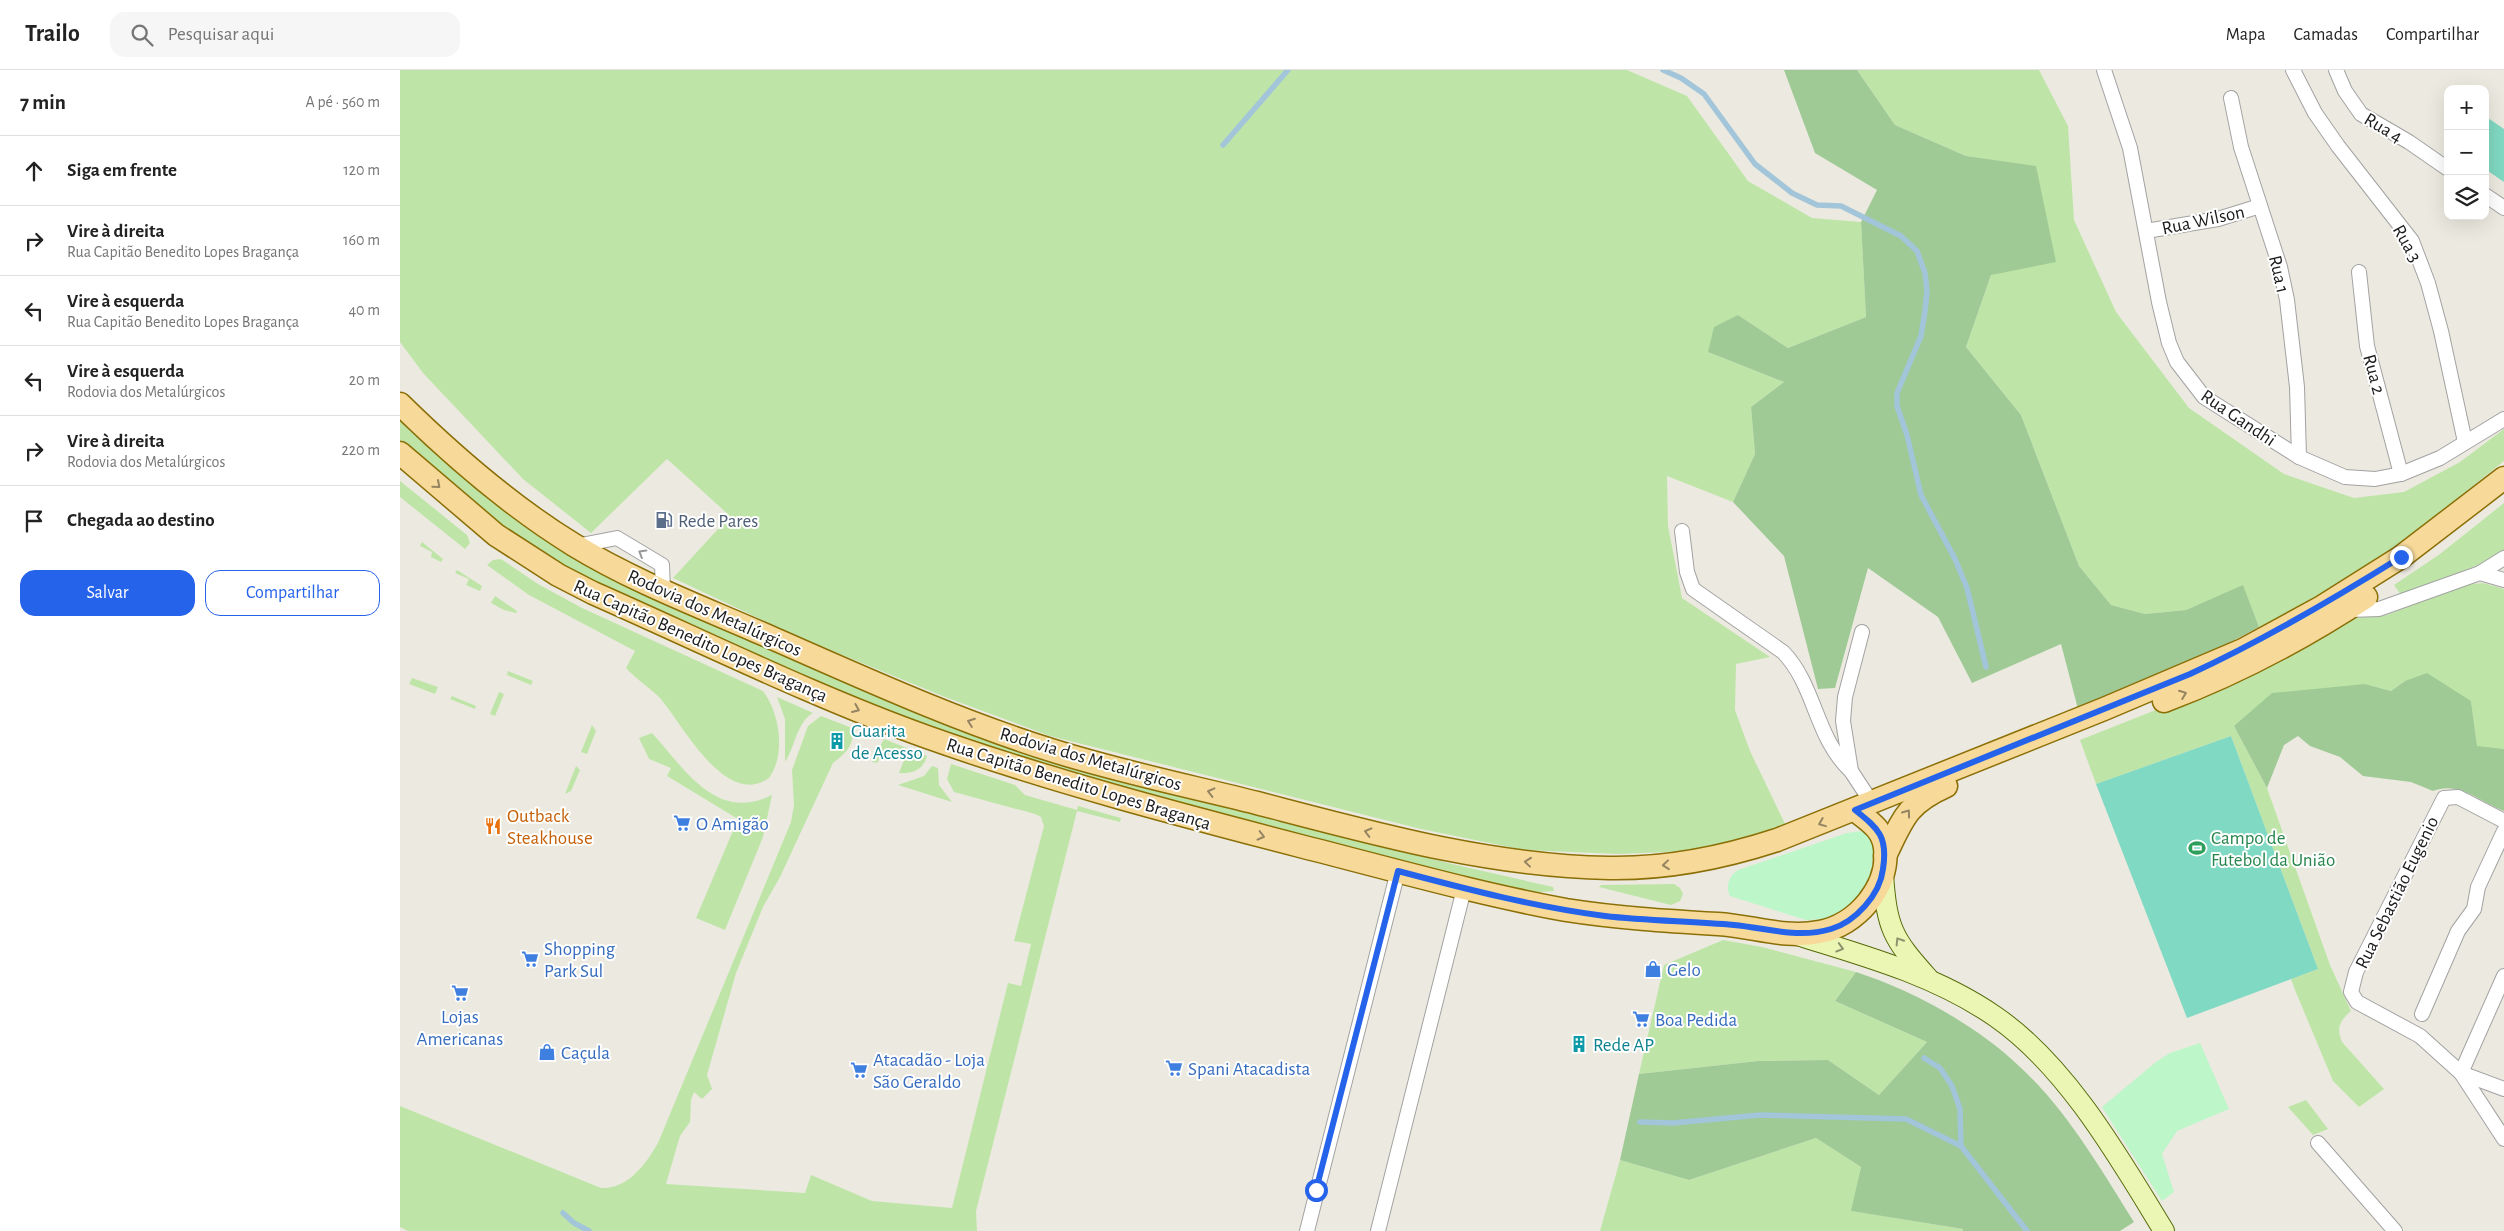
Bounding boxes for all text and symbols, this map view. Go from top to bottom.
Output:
search box [110,12,460,57]
icon: search [128,21,156,49]
text: Trailo [25,22,80,46]
text: Pesquisar aqui [168,25,274,44]
text: Mapa [2226,26,2265,44]
text: Camadas [2293,26,2358,44]
text: Compartilhar [2386,26,2479,44]
map controls [2444,85,2489,220]
button: + [2444,85,2489,130]
text: 7 min [20,92,66,113]
text: A pé · 560 m [306,94,380,110]
street label: Rua 4 [2361,110,2406,147]
button: − [2444,130,2489,175]
icon: ahead [20,157,48,185]
text: Siga em frente [67,161,177,180]
text: 120 m [343,162,380,178]
button: layers [2444,175,2489,220]
street label: Rua Wilson [2160,202,2246,238]
text: Vire à direita [67,222,165,241]
street label: Rua 3 [2389,222,2425,266]
icon: right [20,227,48,255]
text: 160 m [343,232,380,248]
text: Rua Capitão Benedito Lopes Bragança [67,244,299,260]
street label: Rua 1 [2265,254,2292,295]
text: Vire à esquerda [67,292,184,311]
icon: left [20,297,48,325]
text: 40 m [348,302,380,318]
text: Rua Capitão Benedito Lopes Bragança [67,314,299,330]
street label: Rua 2 [2359,352,2388,397]
text: Vire à esquerda [67,362,184,381]
icon: left [20,367,48,395]
text: 20 m [349,372,380,388]
text: Rodovia dos Metalúrgicos [67,384,225,400]
street label: Rua Gandhi [2197,386,2279,450]
text: Vire à direita [67,432,165,451]
icon: right [20,437,48,465]
text: 220 m [342,442,380,458]
text: Rodovia dos Metalúrgicos [67,454,225,470]
one-way arrow [431,480,440,489]
icon: arrive [20,507,48,535]
fuel station icon: Rede Pares [654,510,674,530]
text: Chegada ao destino [67,511,215,530]
place label: Rede Pares [678,512,758,531]
route end [2390,546,2413,569]
one-way arrow [639,550,648,560]
street label: Rodovia dos Metalúrgicos [625,566,804,660]
button: Salvar [20,570,195,616]
button: Compartilhar [205,570,380,616]
street label: Rua Capitão Benedito Lopes Bragança [571,577,830,706]
one-way arrow [2178,690,2187,700]
one-way arrow [851,702,860,713]
one-way arrow [967,718,976,728]
place label: Guarita de Acesso [851,722,923,763]
street label: Rodovia dos Metalúrgicos [998,724,1184,794]
building icon: Guarita de Acesso [827,731,847,751]
street label: Rua Capitão Benedito Lopes Bragança [944,735,1213,834]
one-way arrow [1206,787,1215,798]
place label: Outback Steakhouse [507,807,593,848]
one-way arrow [1901,809,1910,819]
supermarket icon: O Amigão [672,813,692,833]
street label: Rua Sebastião Eugenio [2352,814,2442,972]
place label: O Amigão [696,815,769,834]
restaurant icon: Outback Steakhouse [483,816,503,836]
one-way arrow [1818,817,1827,828]
one-way arrow [1364,827,1373,838]
place label: Campo de Futebol da União [2211,829,2335,870]
one-way arrow [1256,830,1265,841]
sports icon: Campo de Futebol da União [2187,838,2207,858]
one-way arrow [1523,857,1531,868]
one-way arrow [1661,860,1669,871]
one-way arrow [1895,938,1905,947]
place label: Shopping Park Sul [544,940,616,981]
one-way arrow [1835,943,1844,953]
supermarket icon: Shopping Park Sul [520,949,540,969]
shop icon: Gelo [1643,959,1663,979]
place label: Gelo [1667,961,1701,980]
supermarket icon: Lojas Americanas [450,983,470,1003]
place label: Lojas Americanas [417,1008,503,1049]
supermarket icon: Boa Pedida [1631,1009,1651,1029]
place label: Boa Pedida [1655,1011,1737,1030]
building icon: Rede AP [1569,1034,1589,1054]
place label: Rede AP [1593,1036,1654,1055]
shop icon: Caçula [537,1042,557,1062]
place label: Caçula [561,1044,610,1063]
place label: Atacadão - Loja São Geraldo [873,1051,985,1092]
supermarket icon: Spani Atacadista [1164,1058,1184,1078]
supermarket icon: Atacadão - Loja São Geraldo [849,1060,869,1080]
place label: Spani Atacadista [1188,1060,1311,1079]
route start [1305,1179,1328,1202]

